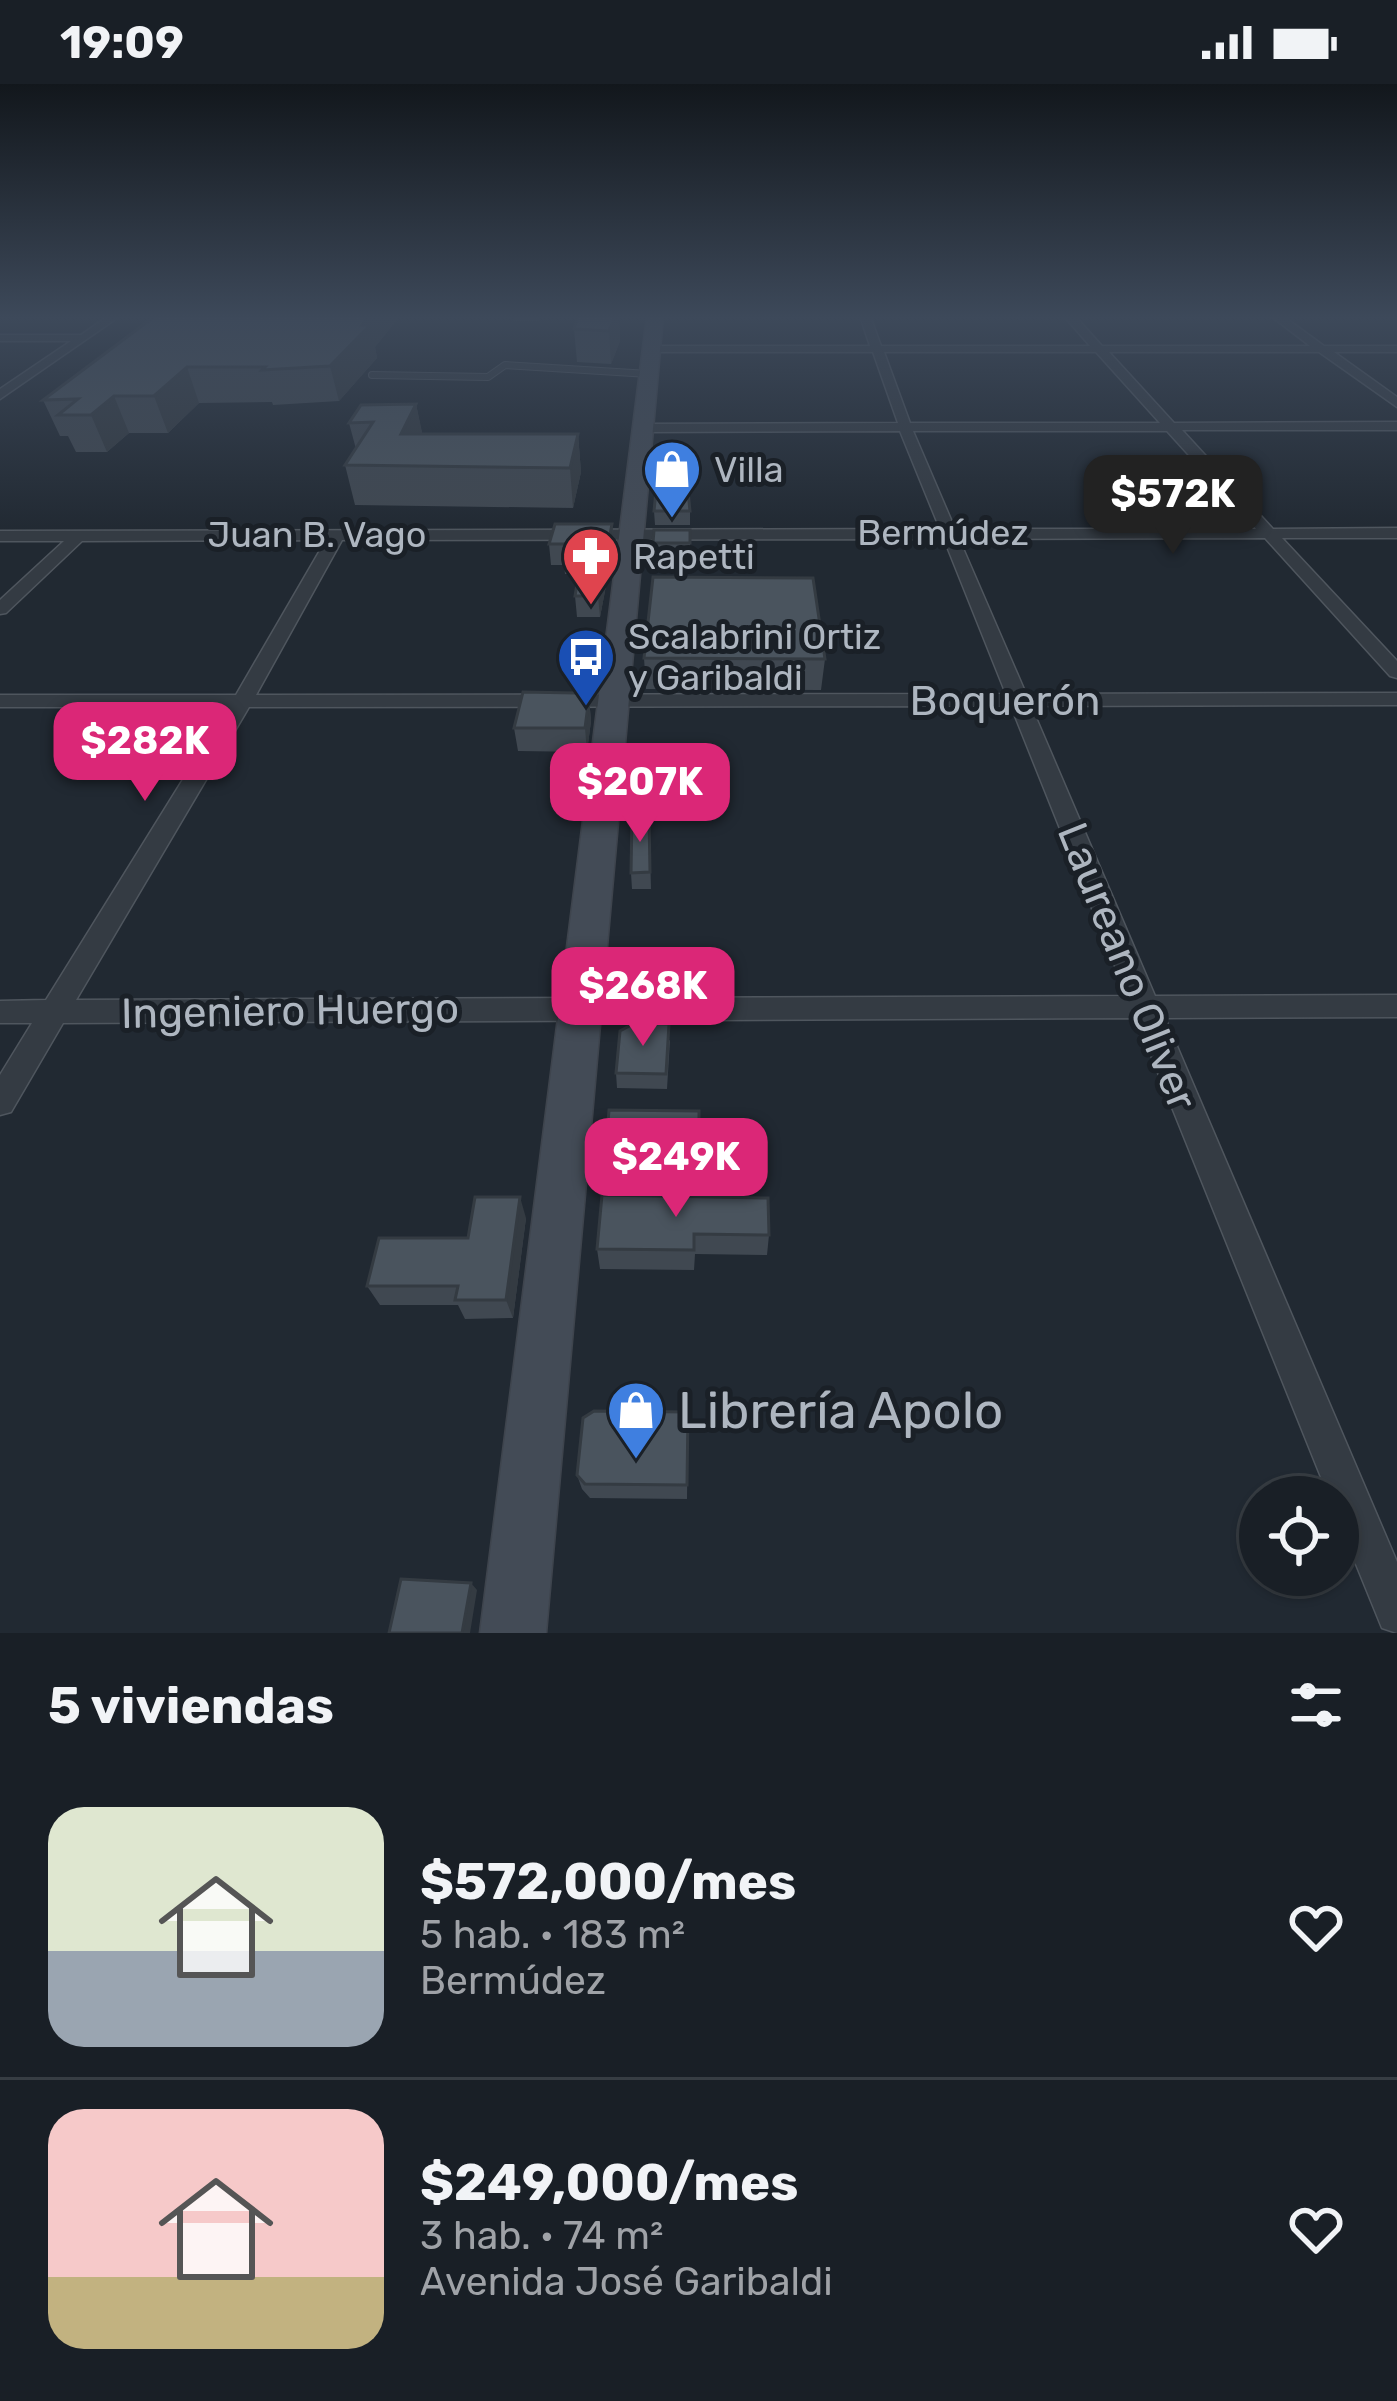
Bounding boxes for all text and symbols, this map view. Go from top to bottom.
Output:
text: 19:09 [60,16,184,69]
shop icon: Villa [641,438,703,520]
place label: Villa [714,448,784,491]
pin: $572K [1089,455,1257,557]
text: $572K [1111,471,1235,517]
street label: Bermúdez [857,511,1029,554]
street label: Juan B. Vago [207,513,427,556]
pharmacy icon: Rapetti [560,525,622,607]
place label: Rapetti [633,535,755,578]
place label: Scalabrini Ortiz y Garibaldi [628,615,881,699]
bus stop icon: Scalabrini Ortiz y Garibaldi [555,626,617,708]
street label: Boquerón [909,676,1101,726]
pin: $282K [61,702,229,804]
text: $282K [80,718,210,764]
pin: $207K [556,743,724,845]
text: $207K [577,759,703,805]
street label: Laureano Oliver [1047,816,1207,1117]
pin: $268K [559,947,727,1049]
text: $268K [578,963,708,1009]
street label: Ingeniero Huergo [121,983,459,1039]
pin: $249K [592,1118,760,1220]
text: $249K [612,1134,740,1180]
shop icon: Librería Apolo [605,1379,667,1461]
place label: Librería Apolo [678,1380,1003,1441]
map controls [1239,1476,1359,1596]
button: locate [1239,1476,1359,1596]
icon: filters [1283,1672,1349,1738]
text: 5 viviendas [48,1675,334,1736]
text: $572,000/mes [420,1851,796,1912]
icon: home [144,1855,288,1999]
icon: heart [1283,1894,1349,1960]
text: 5 hab. · 183 m² [420,1912,685,1958]
text: Bermúdez [420,1958,606,2004]
text: $249,000/mes [420,2152,799,2213]
icon: home [144,2157,288,2301]
icon: heart [1283,2196,1349,2262]
text: 3 hab. · 74 m² [420,2213,663,2259]
text: Avenida José Garibaldi [420,2259,833,2305]

